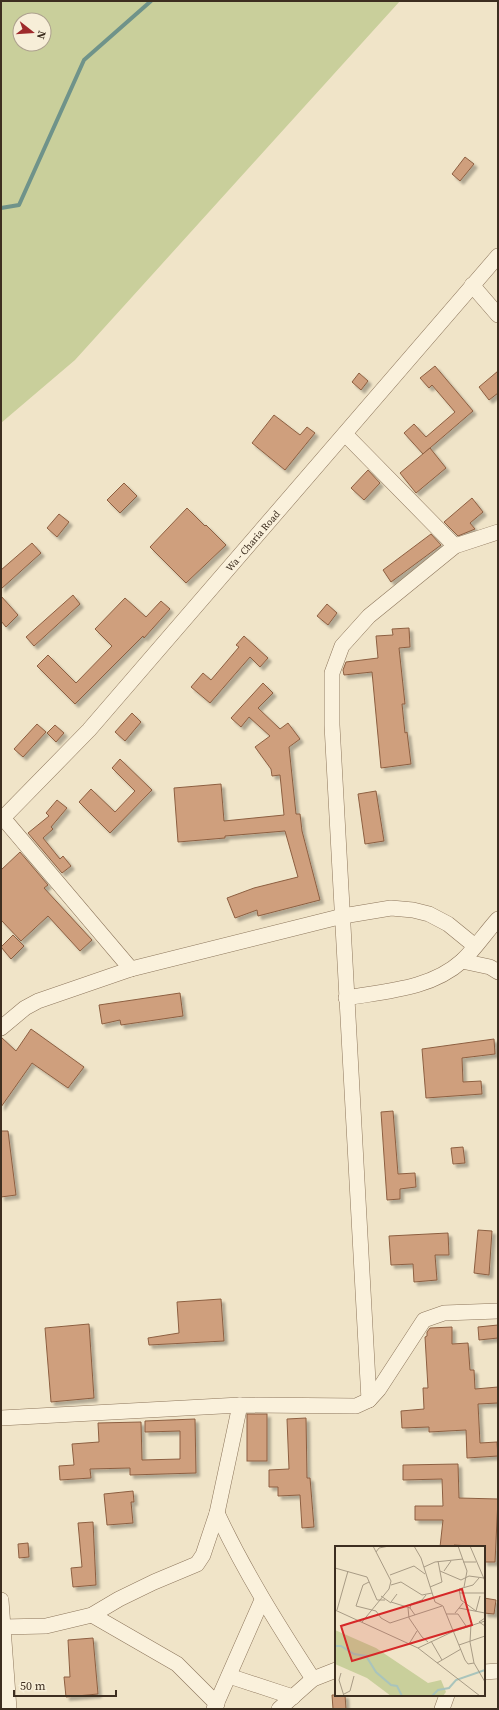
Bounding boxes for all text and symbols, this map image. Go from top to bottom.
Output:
north arrow [12,12,52,52]
text: N [33,29,49,41]
street label: Wa - Charia Road [222,507,283,574]
inset map [335,1546,485,1696]
scale bar [14,1672,116,1698]
text: 50 m [20,1678,46,1694]

